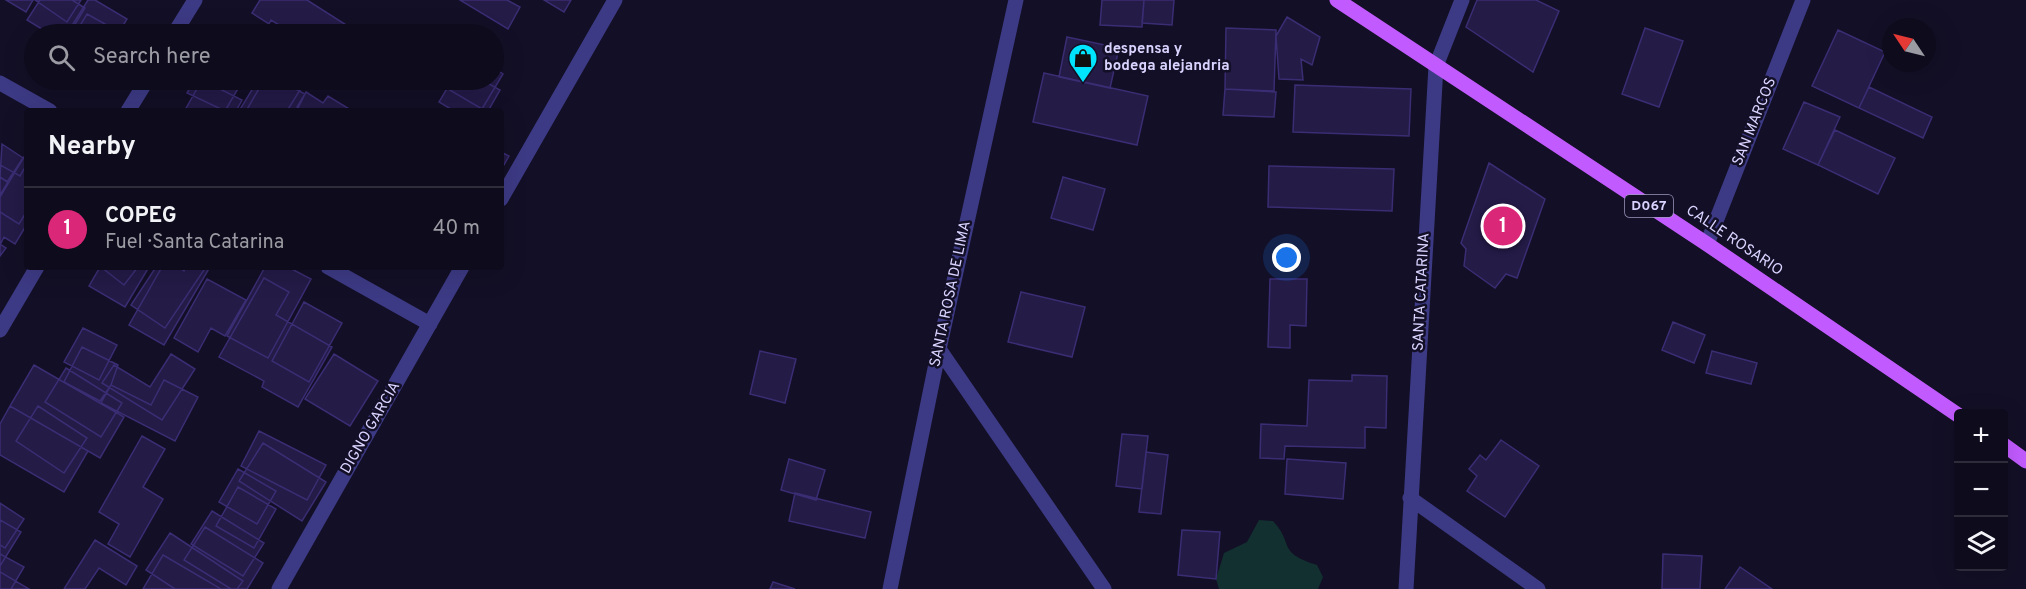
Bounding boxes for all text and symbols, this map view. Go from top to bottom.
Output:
north arrow [1882,18,1936,72]
search box [24,24,504,90]
place label: despensa y bodega alejandria [1104,40,1230,76]
icon: search [45,41,78,74]
shop icon: despensa y bodega alejandria [1067,42,1099,84]
text: Search here [93,44,211,71]
street label: SAN MARCOS [1729,75,1781,169]
text: Nearby [48,131,136,164]
road number: D067 [1625,195,1673,217]
street label: CALLE ROSARIO [1682,202,1786,280]
text: COPEG [105,203,177,230]
pin: 1 [1484,204,1522,248]
text: 1 [64,216,72,242]
text: 40 m [433,216,480,242]
street label: SANTA ROSA DE LIMA [926,219,976,369]
text: Fuel · Santa Catarina [105,230,284,256]
street label: SANTA CATARINA [1409,232,1435,352]
your location [1272,243,1301,272]
street label: DIGNO GARCIA [337,379,405,477]
map controls [1954,409,2008,571]
button: + [1954,409,2008,463]
button: − [1954,463,2008,517]
button: layers [1954,517,2008,571]

